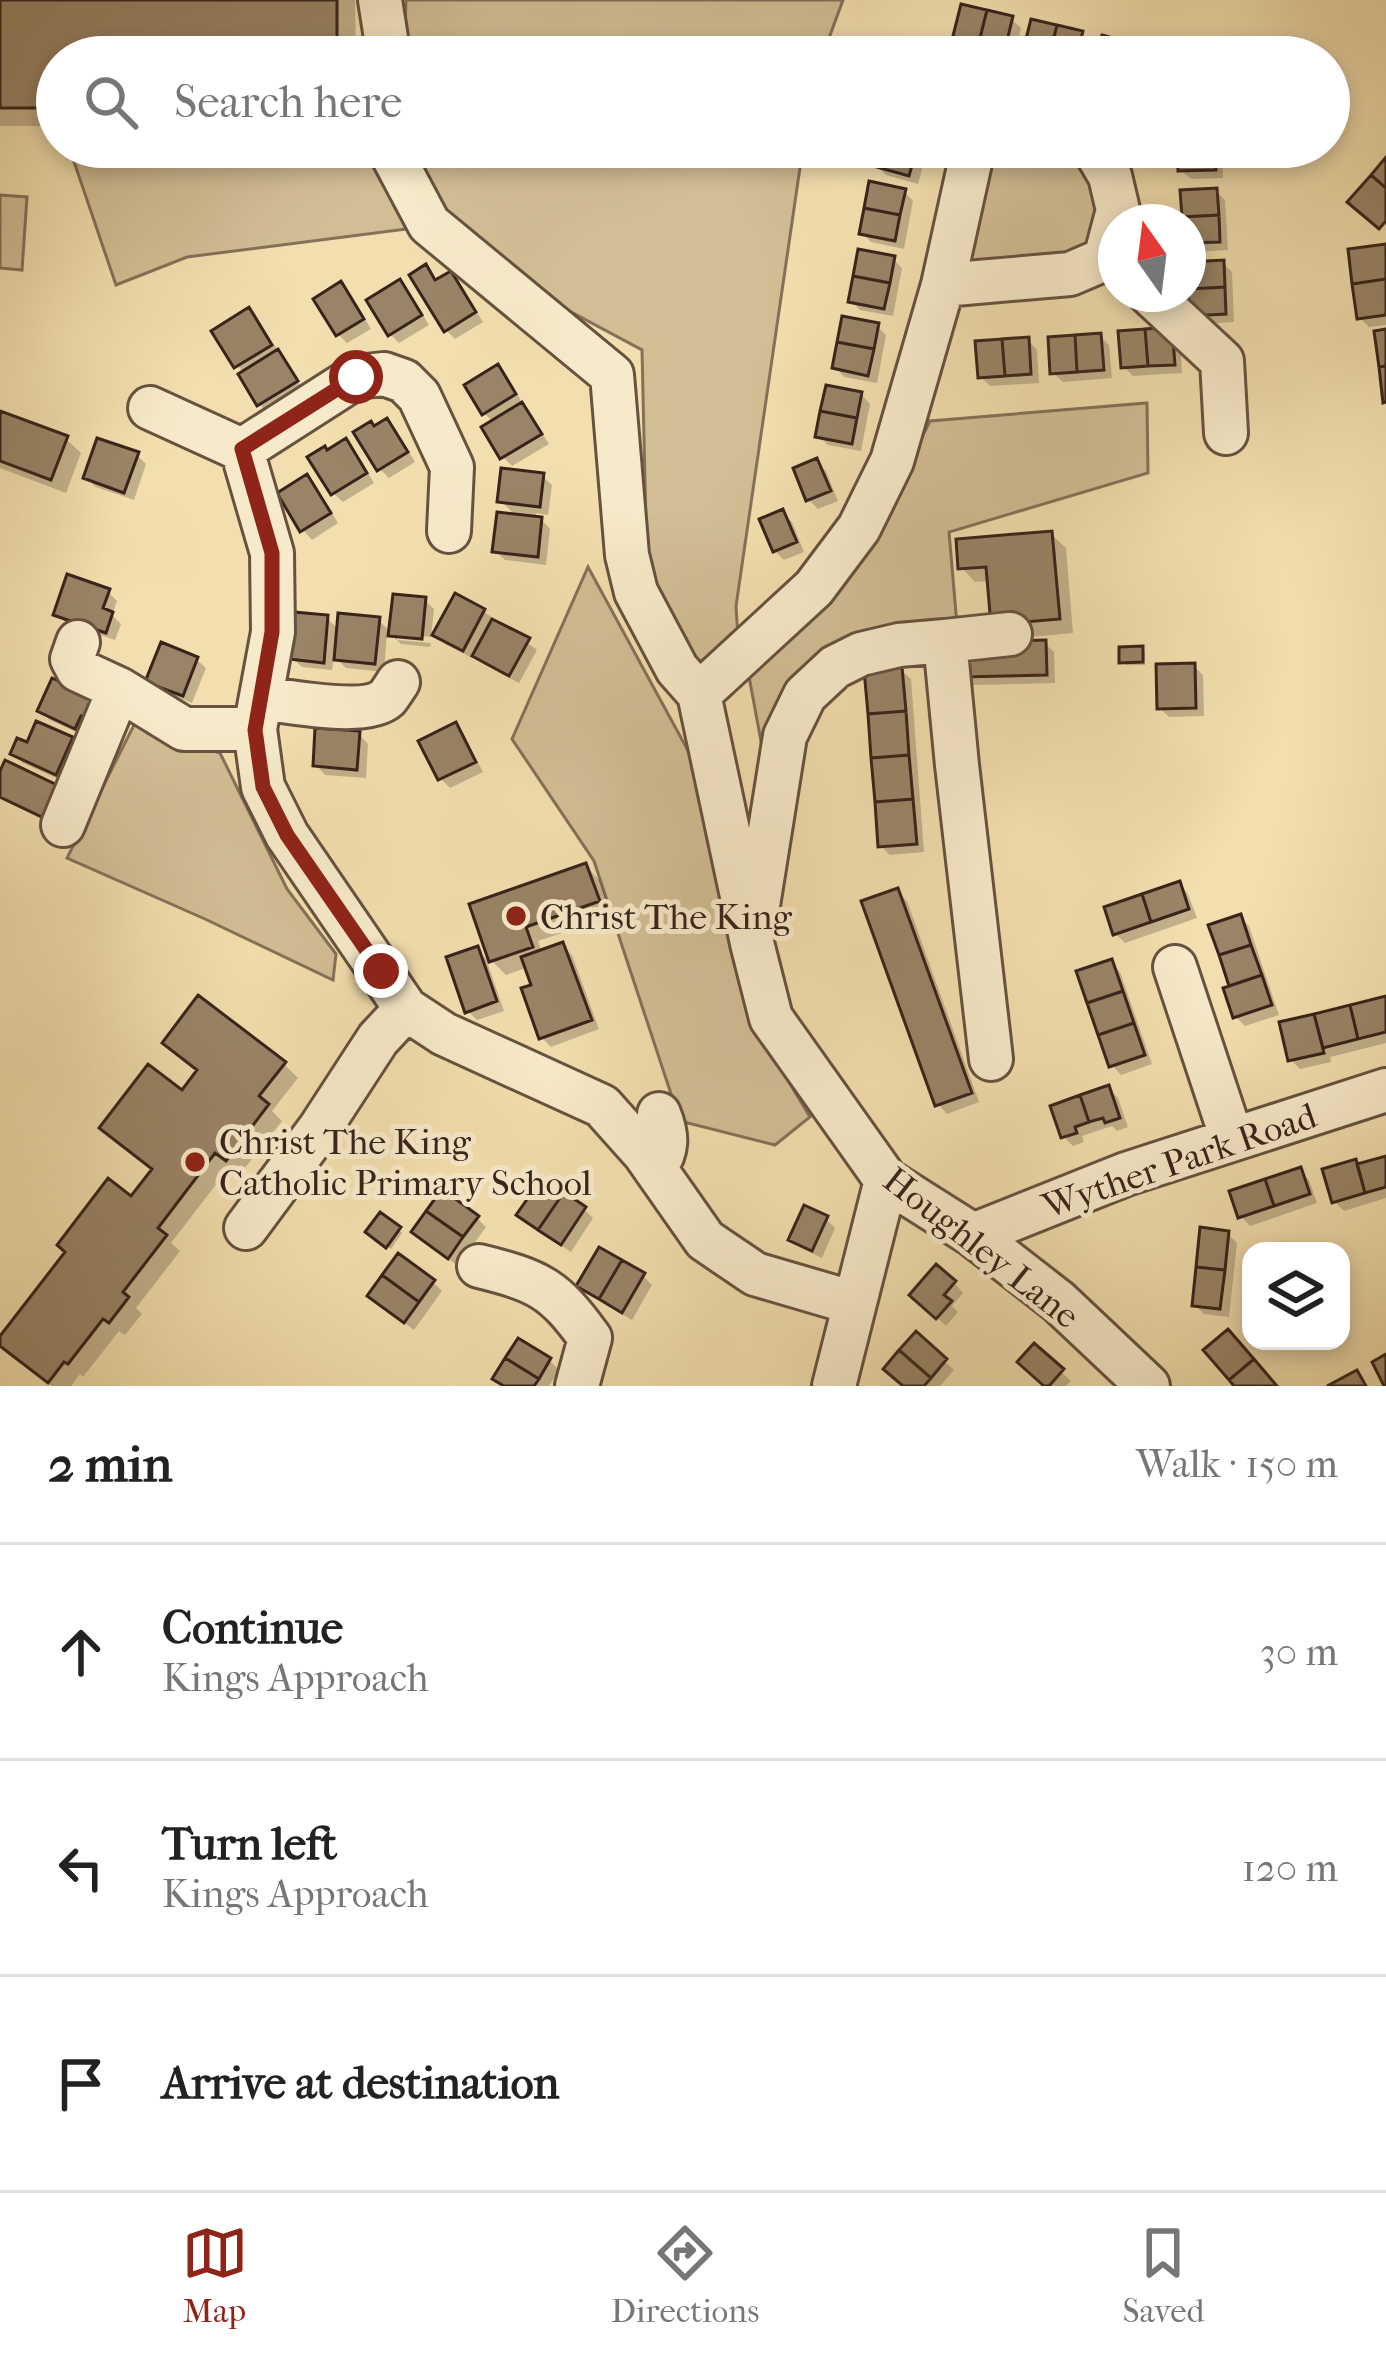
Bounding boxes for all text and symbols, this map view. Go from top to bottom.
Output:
search box [36,36,1350,168]
icon: search [78,69,144,135]
text: Search here [174,76,402,129]
north arrow [1098,204,1206,312]
route start [329,350,383,404]
place label: Christ The King [540,896,793,938]
marker: Christ The King [503,903,529,929]
route end [354,944,408,998]
street label: Wyther Park Road [1036,1094,1322,1228]
place label: Christ The King Catholic Primary School [219,1121,592,1204]
marker: Christ The King Catholic Primary School [182,1149,208,1175]
street label: Houghley Lane [875,1158,1088,1337]
map controls [1242,1242,1350,1350]
button: layers [1242,1242,1350,1350]
text: 2 min [48,1434,172,1494]
text: Walk · 150 m [1136,1441,1338,1487]
text: Continue [162,1602,343,1655]
icon: ahead [48,1619,114,1685]
text: 30 m [1260,1629,1338,1675]
text: Kings Approach [162,1655,429,1701]
text: Turn left [162,1818,337,1871]
icon: left [48,1835,114,1901]
text: 120 m [1242,1845,1338,1891]
text: Kings Approach [162,1871,429,1917]
icon: arrive [48,2051,114,2117]
text: Arrive at destination [162,2057,559,2110]
tab: Map [182,2220,248,2331]
tab: Directions [611,2220,759,2331]
tab: Saved [1123,2220,1204,2331]

